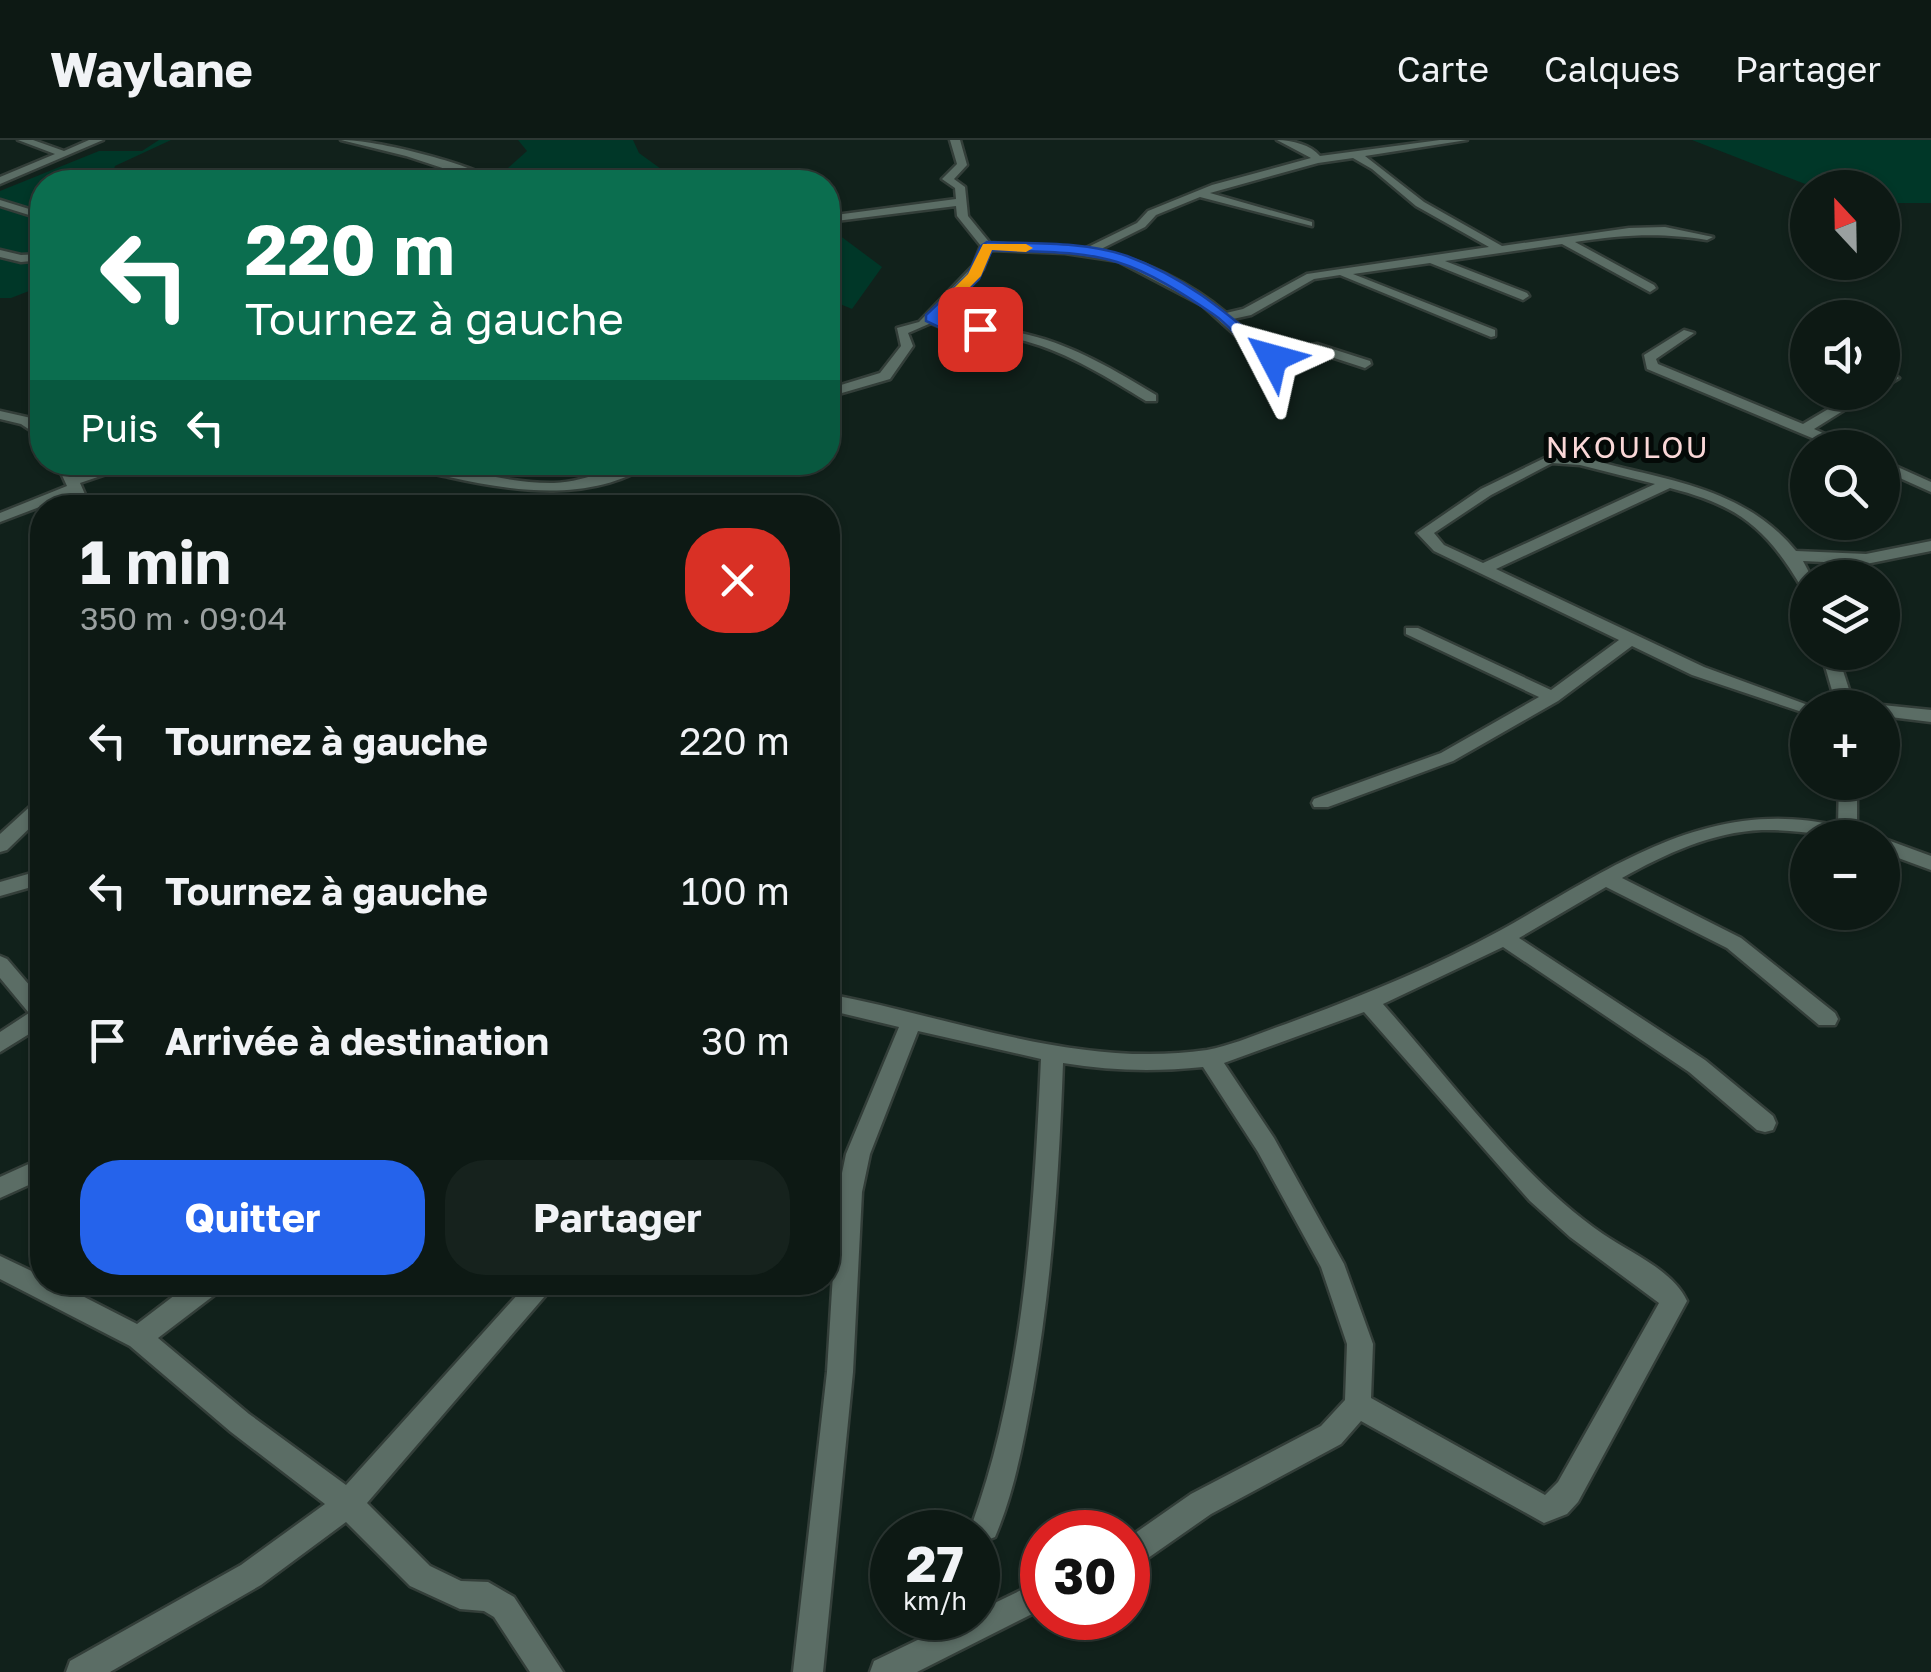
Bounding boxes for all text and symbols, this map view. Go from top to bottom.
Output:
text: Waylane [50,40,253,98]
text: Carte [1397,48,1489,90]
text: Calques [1544,48,1680,90]
text: Partager [1735,48,1881,90]
north arrow [1790,170,1900,280]
map controls [1790,170,1900,930]
text: 220 m [245,206,455,290]
icon: left [80,210,210,340]
pin [938,287,1023,372]
text: Tournez à gauche [245,291,624,345]
button: sound [1790,300,1900,410]
icon: arrive [953,302,1008,357]
position arrow [1221,306,1325,410]
icon: left [178,400,233,455]
text: Puis [80,405,158,450]
district label: NKOULOU [1546,429,1710,465]
button: search [1790,430,1900,540]
text: 1 min [80,525,231,597]
button: close [685,528,790,633]
button: layers [1790,560,1900,670]
text: 350 m · 09:04 [80,599,287,637]
button: + [1790,690,1900,800]
icon: left [80,713,135,768]
text: Tournez à gauche [165,718,488,763]
text: 220 m [679,718,790,763]
button: − [1790,820,1900,930]
icon: left [80,863,135,918]
text: Tournez à gauche [165,868,488,913]
text: 100 m [681,868,790,913]
icon: arrive [80,1013,135,1068]
text: Arrivée à destination [165,1018,549,1063]
text: 30 m [701,1018,790,1063]
button: Quitter [80,1160,425,1275]
button: Partager [445,1160,790,1275]
speed limit sign: 30 [1020,1510,1150,1640]
text: 27 [906,1533,964,1593]
text: km/h [903,1585,967,1616]

